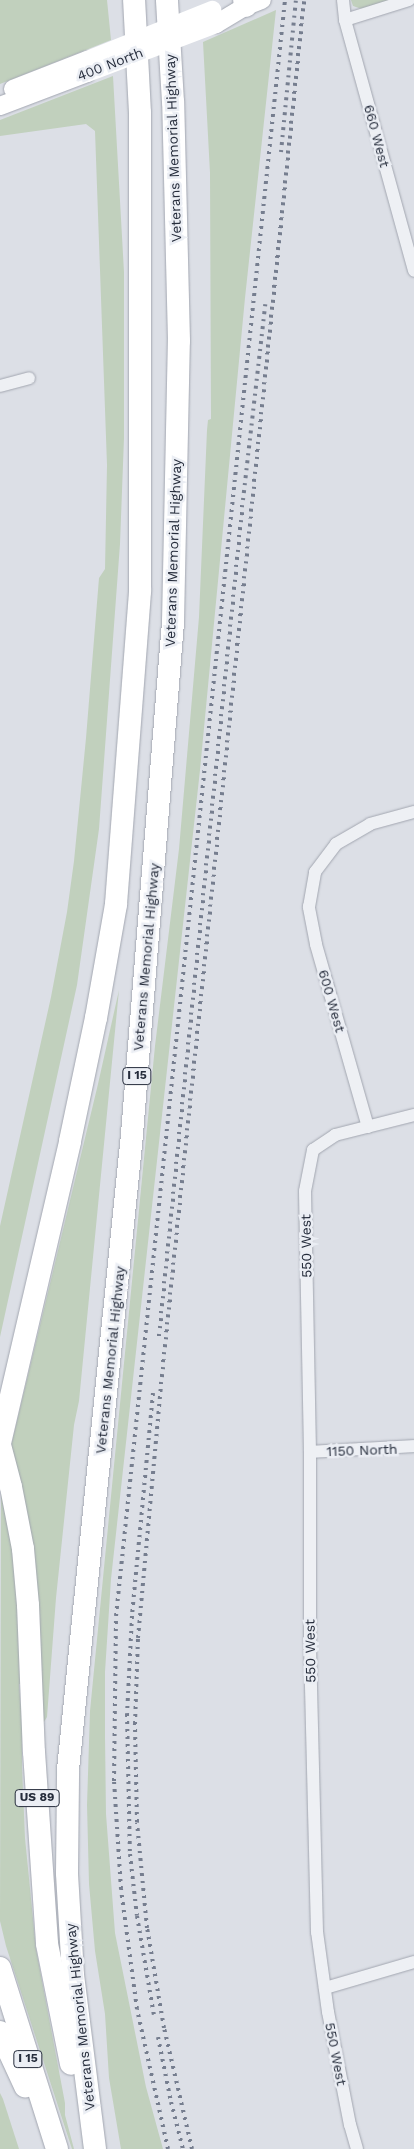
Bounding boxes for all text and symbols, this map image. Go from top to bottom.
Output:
street label: 400 North [75,44,145,84]
street label: Veterans Memorial Highway [161,53,185,243]
street label: 660 West [360,103,394,169]
street label: Veterans Memorial Highway [161,458,185,648]
street label: Veterans Memorial Highway [129,862,163,1052]
street label: 600 West [315,967,349,1035]
road number: I 15 [122,1066,152,1086]
street label: 550 West [297,1214,315,1278]
street label: Veterans Memorial Highway [92,1265,128,1455]
street label: 1150 North [326,1440,398,1460]
street label: 550 West [301,1619,319,1683]
road number: US 89 [15,1789,60,1808]
street label: Veterans Memorial Highway [62,1922,98,2112]
street label: 550 West [322,2021,350,2087]
road number: I 15 [13,2050,43,2068]

